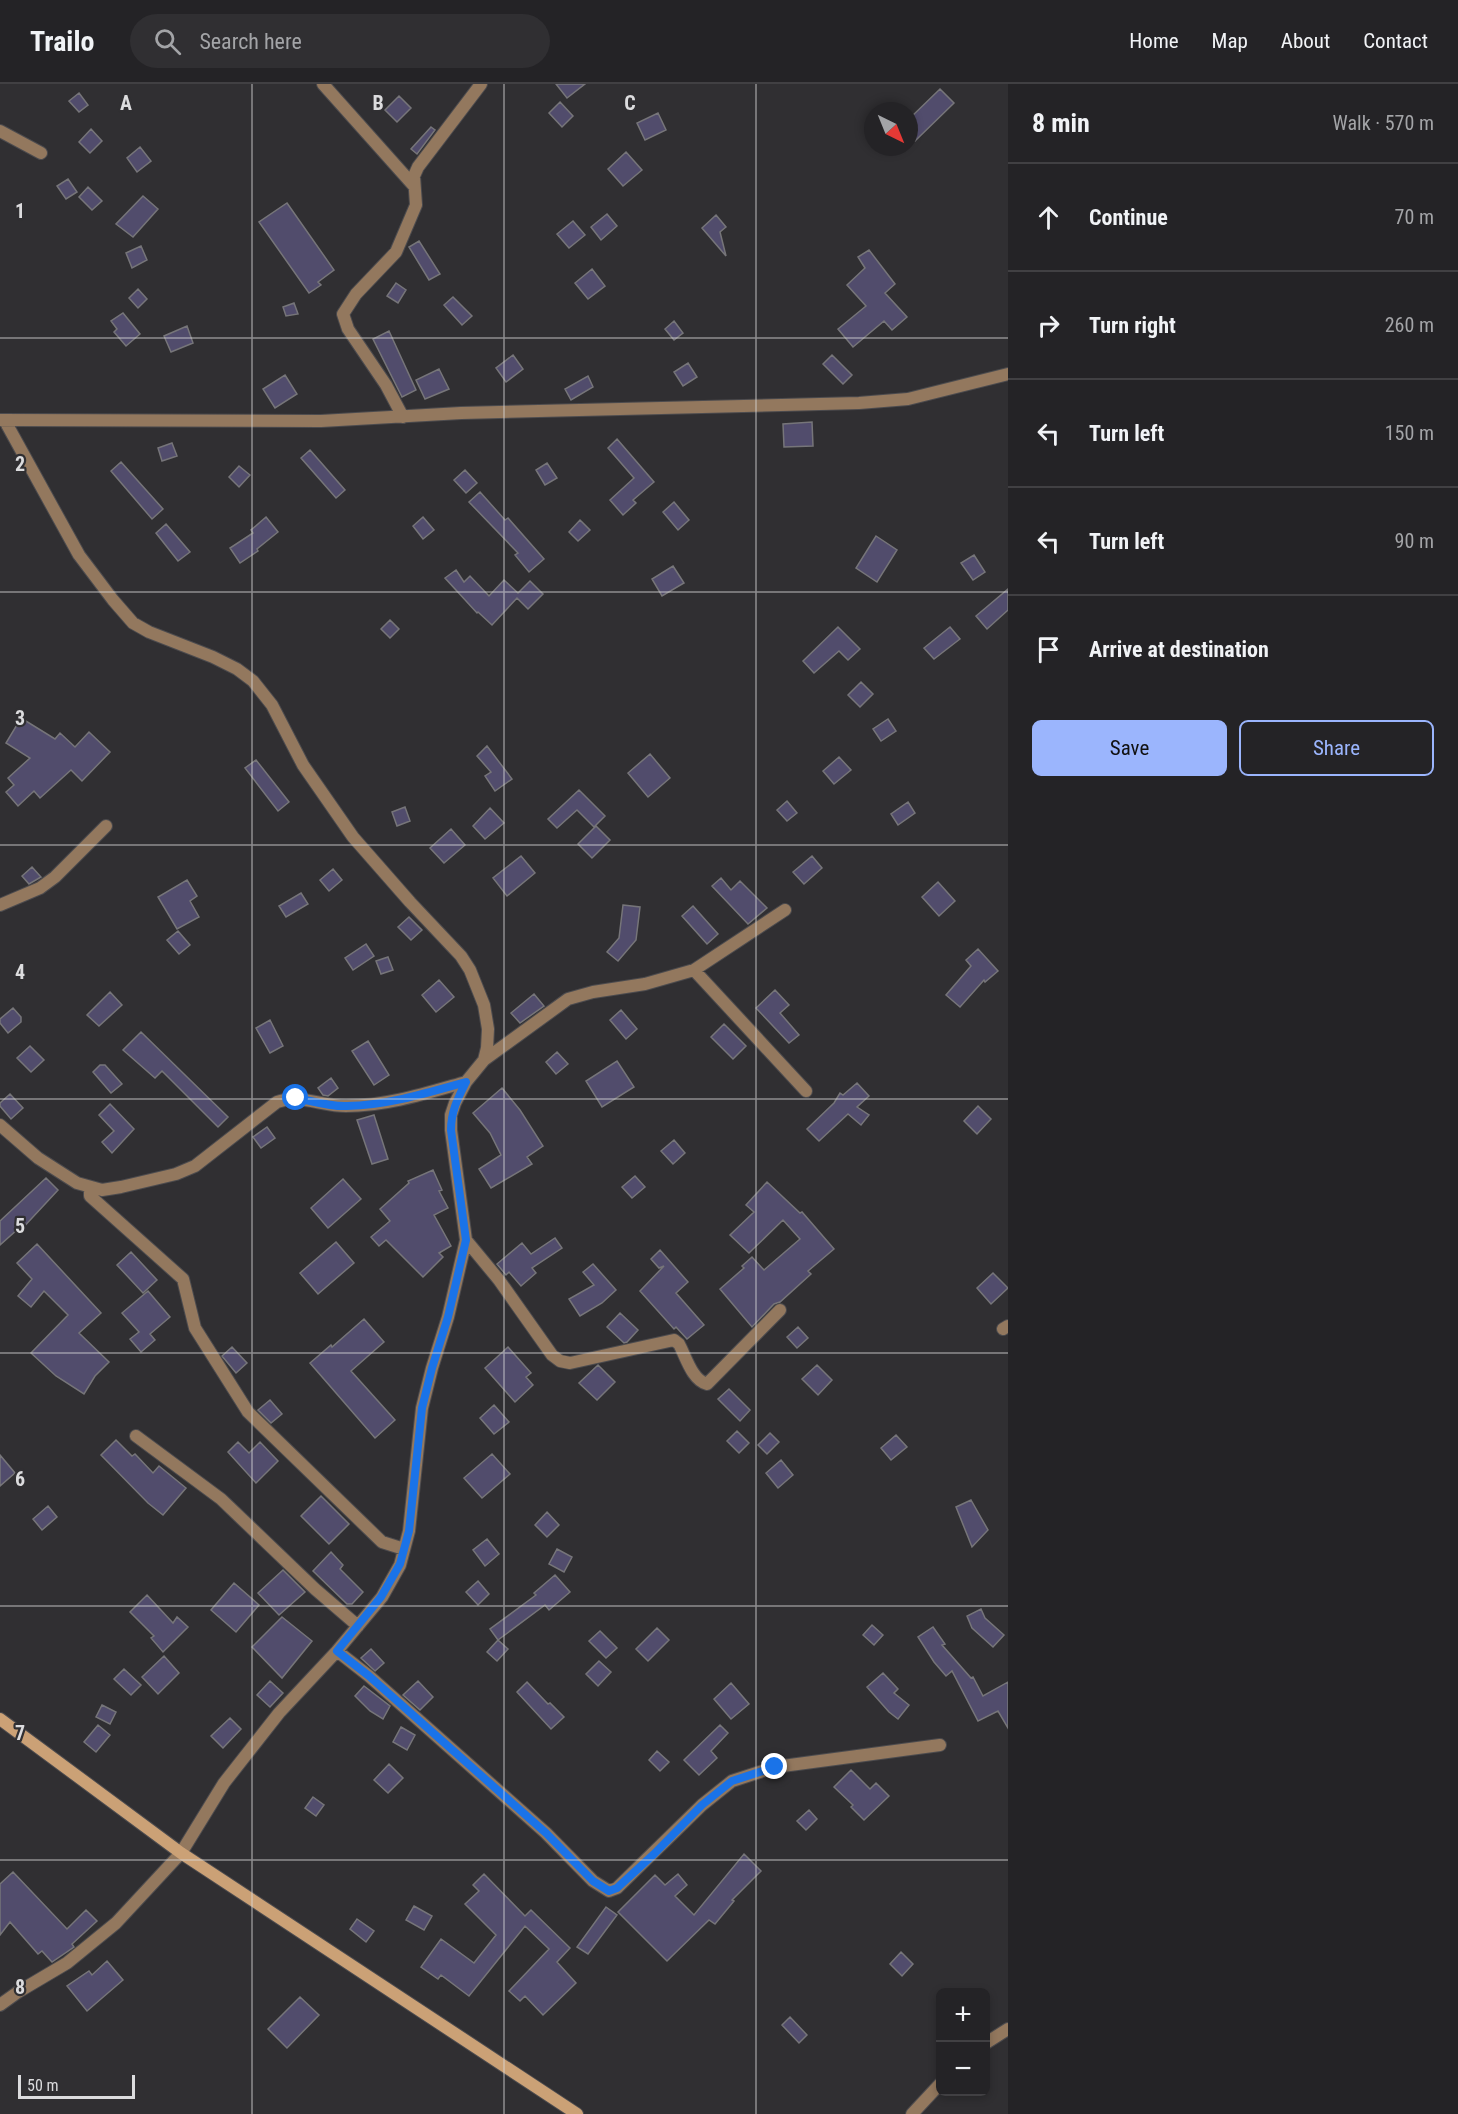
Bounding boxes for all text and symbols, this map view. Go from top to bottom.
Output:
search box [130,14,550,68]
text: Trailo [30,25,94,58]
icon: search [151,25,184,58]
text: Search here [199,29,302,54]
text: Home [1129,29,1179,53]
text: Map [1212,29,1248,53]
text: About [1281,29,1330,53]
text: Contact [1363,29,1428,53]
text: A [120,91,132,115]
text: B [372,91,384,115]
text: C [624,91,636,115]
north arrow [864,102,918,156]
text: 8 min [1032,108,1090,138]
text: Walk · 570 m [1333,111,1434,135]
text: 1 [15,199,25,223]
icon: ahead [1032,201,1065,234]
text: Continue [1089,205,1168,230]
text: 70 m [1395,205,1434,229]
icon: right [1032,309,1065,342]
text: Turn right [1089,313,1176,338]
text: 260 m [1385,313,1434,337]
icon: left [1032,417,1065,450]
text: Turn left [1089,421,1164,446]
text: 150 m [1385,421,1434,445]
text: 2 [15,452,25,476]
icon: left [1032,525,1065,558]
text: Turn left [1089,529,1164,554]
text: 90 m [1395,529,1434,553]
icon: arrive [1032,633,1065,666]
text: Arrive at destination [1089,637,1269,662]
text: 3 [15,706,25,730]
button: Save [1032,720,1227,776]
button: Share [1239,720,1434,776]
text: 4 [15,960,25,984]
route start [282,1084,308,1110]
text: 5 [15,1214,25,1238]
text: 6 [15,1467,25,1491]
text: 7 [15,1721,25,1745]
route end [761,1753,787,1779]
text: 8 [15,1975,25,1999]
map controls [936,1988,990,2096]
button: + [936,1988,990,2042]
button: − [936,2042,990,2096]
scale bar [18,2072,135,2100]
text: 50 m [27,2076,59,2095]

